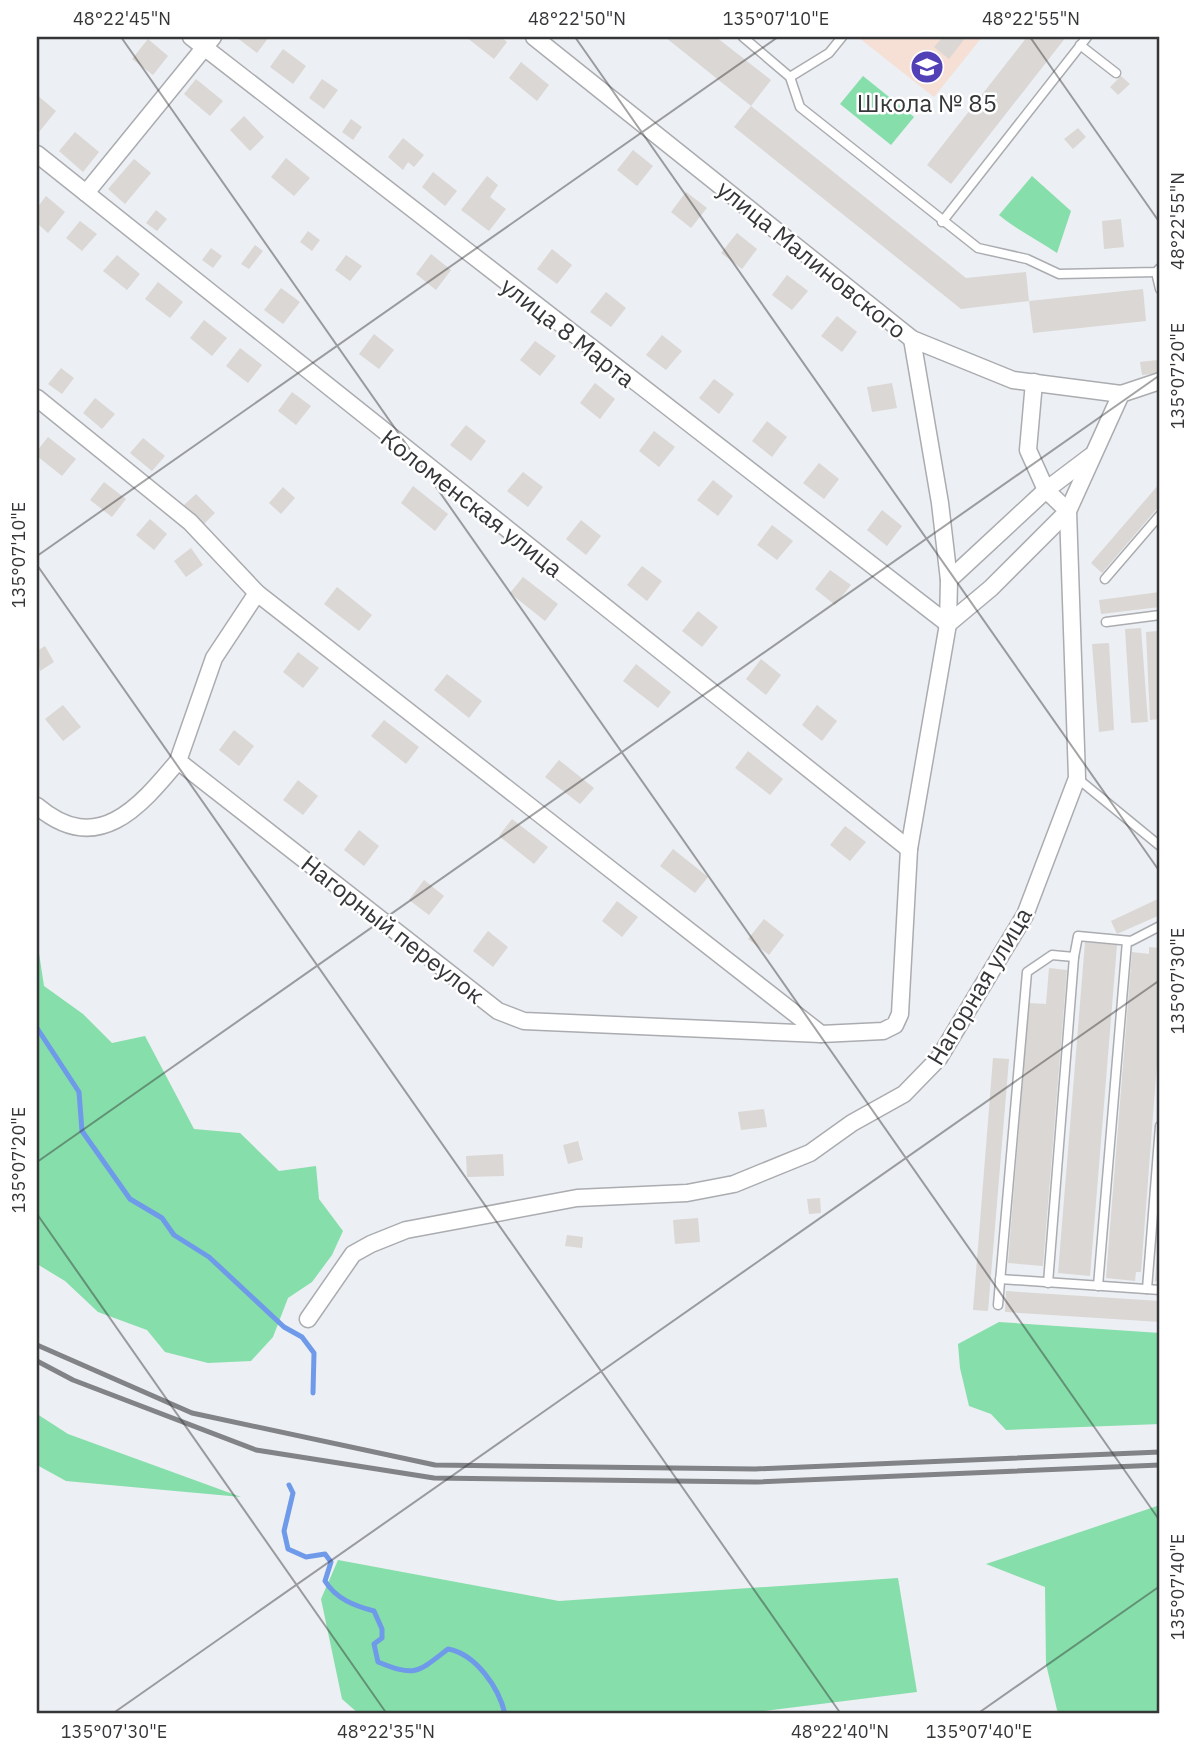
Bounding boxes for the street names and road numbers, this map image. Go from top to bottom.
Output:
street label: улица Малиновского [711,173,913,345]
street label: улица 8 Марта [494,270,642,395]
street label: Коломенская улица [374,422,570,584]
street label: Нагорный переулок [295,847,491,1011]
street label: Нагорная улица [919,901,1039,1071]

